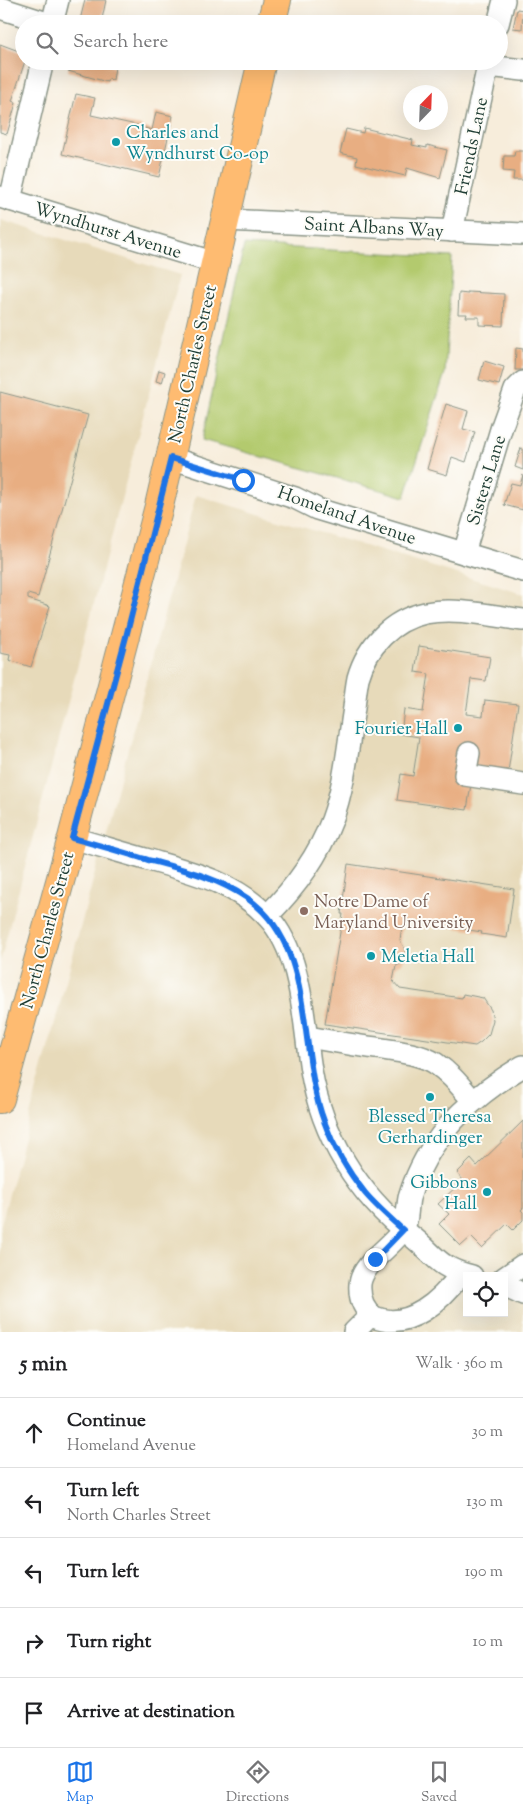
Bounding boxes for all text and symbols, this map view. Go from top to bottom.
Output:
search box [15,15,508,70]
icon: search [33,29,61,57]
text: Search here [73,29,168,56]
north arrow [403,85,448,130]
street label: Friends Lane [450,95,496,198]
place label: Charles and Wyndhurst Co-op [126,121,269,168]
marker: Charles and Wyndhurst Co-op [110,136,122,148]
street label: Wyndhurst Avenue [30,197,184,267]
street label: Saint Albans Way [303,212,445,246]
street label: North Charles Street [163,283,225,446]
street label: Sisters Lane [462,432,514,529]
route start [232,469,255,492]
street label: Homeland Avenue [274,481,419,553]
place label: Fourier Hall [355,717,448,743]
marker: Fourier Hall [452,722,464,734]
street label: North Charles Street [15,849,82,1012]
place label: Notre Dame of Maryland University [314,890,474,937]
marker: Notre Dame of Maryland University [298,905,310,917]
place label: Meletia Hall [381,945,475,971]
marker: Meletia Hall [365,950,377,962]
marker: Blessed Theresa Gerhardinger [424,1091,436,1103]
place label: Blessed Theresa Gerhardinger [369,1105,491,1152]
place label: Gibbons Hall [410,1171,477,1218]
marker: Gibbons Hall [481,1186,493,1198]
route end [364,1248,387,1271]
map controls [463,1272,508,1317]
button: locate [463,1272,508,1317]
text: 5 min [20,1350,67,1380]
text: Walk · 360 m [415,1353,503,1376]
text: Continue [67,1408,146,1435]
icon: ahead [20,1419,48,1447]
text: 30 m [472,1421,503,1444]
text: Homeland Avenue [67,1435,196,1458]
text: Turn left [67,1478,139,1505]
icon: left [20,1489,48,1517]
text: 130 m [466,1491,503,1514]
text: North Charles Street [67,1505,211,1528]
icon: left [20,1559,48,1587]
text: Turn left [67,1559,139,1586]
text: 190 m [465,1561,503,1584]
icon: right [20,1629,48,1657]
text: Turn right [67,1629,151,1656]
text: 10 m [473,1631,503,1654]
icon: arrive [20,1699,48,1727]
text: Arrive at destination [67,1699,235,1726]
tab: Map [66,1758,94,1808]
tab: Directions [226,1758,289,1808]
tab: Saved [421,1758,457,1808]

